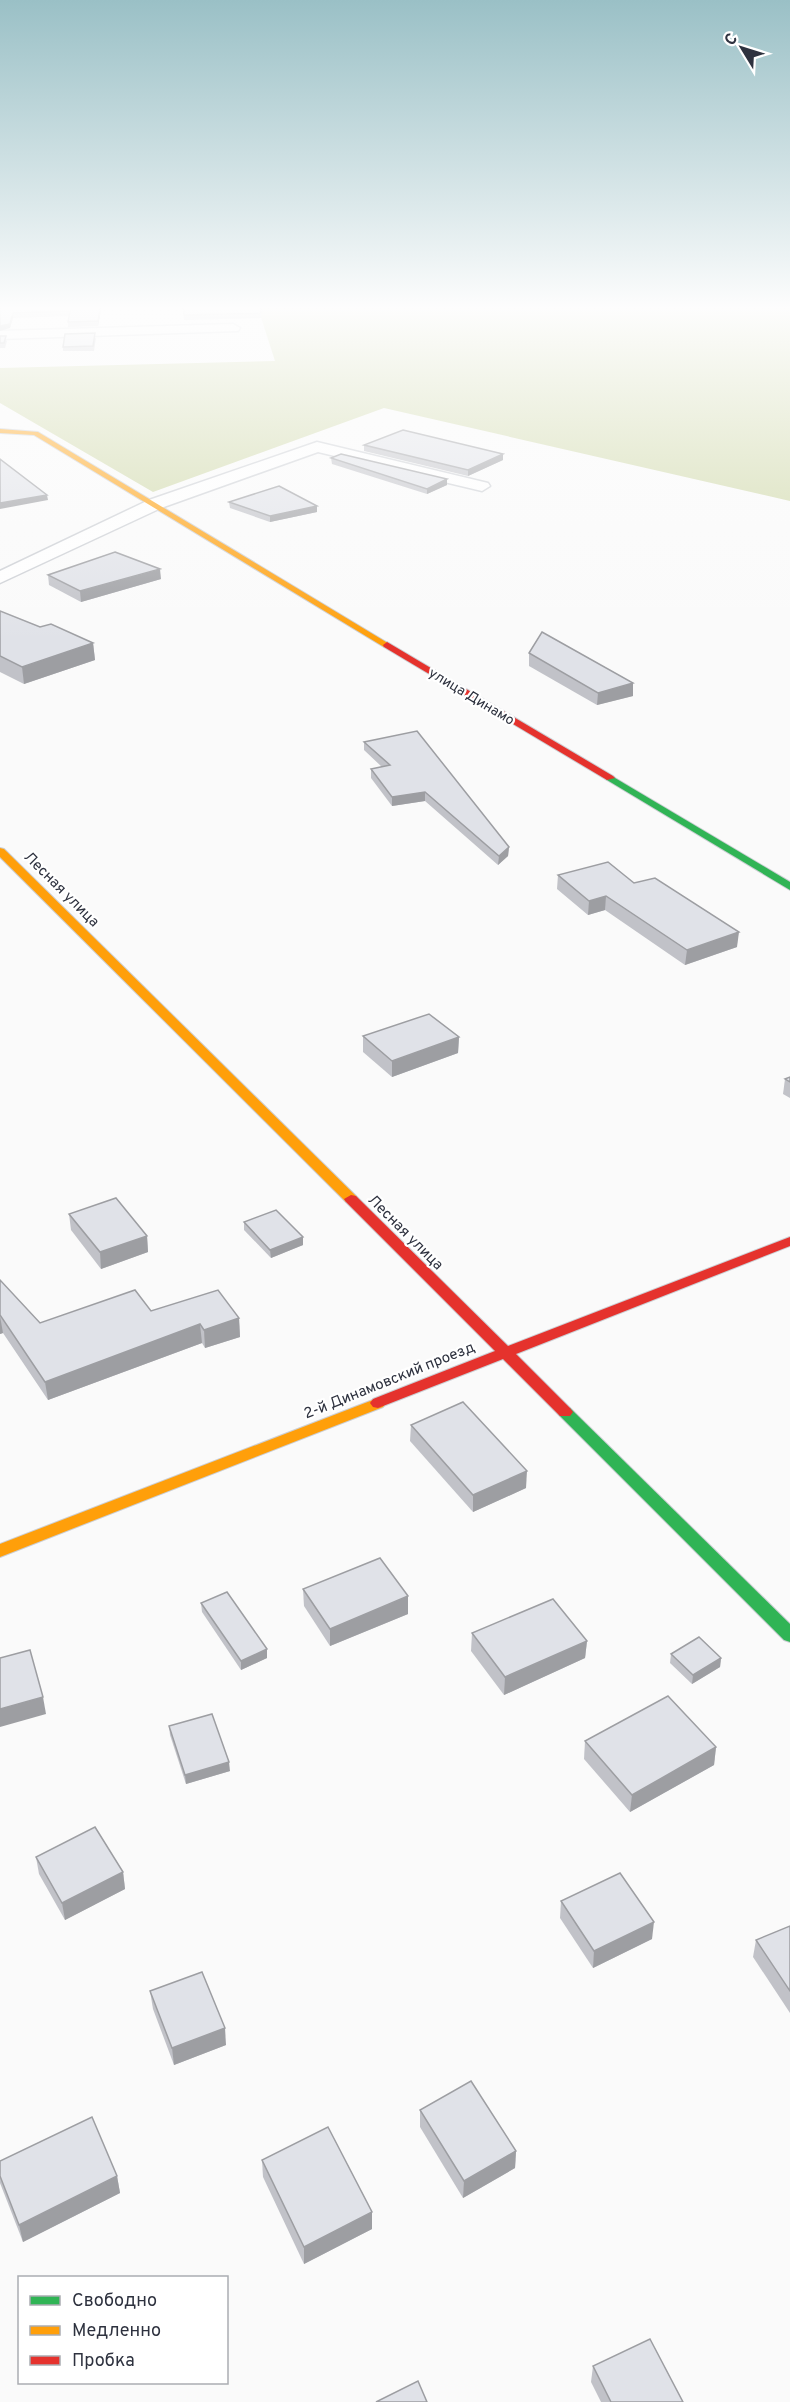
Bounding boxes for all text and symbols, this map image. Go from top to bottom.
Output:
north arrow [712,18,772,78]
text: С [721,30,743,50]
street label: улица Динамо [425,665,517,730]
street label: Лесная улица [19,848,103,932]
street label: Лесная улица [363,1191,447,1275]
street label: 2-й Динамовский проезд [301,1338,478,1424]
legend [18,2276,228,2384]
text: Свободно [72,2290,157,2313]
text: Медленно [72,2320,161,2343]
text: Пробка [72,2350,135,2373]

